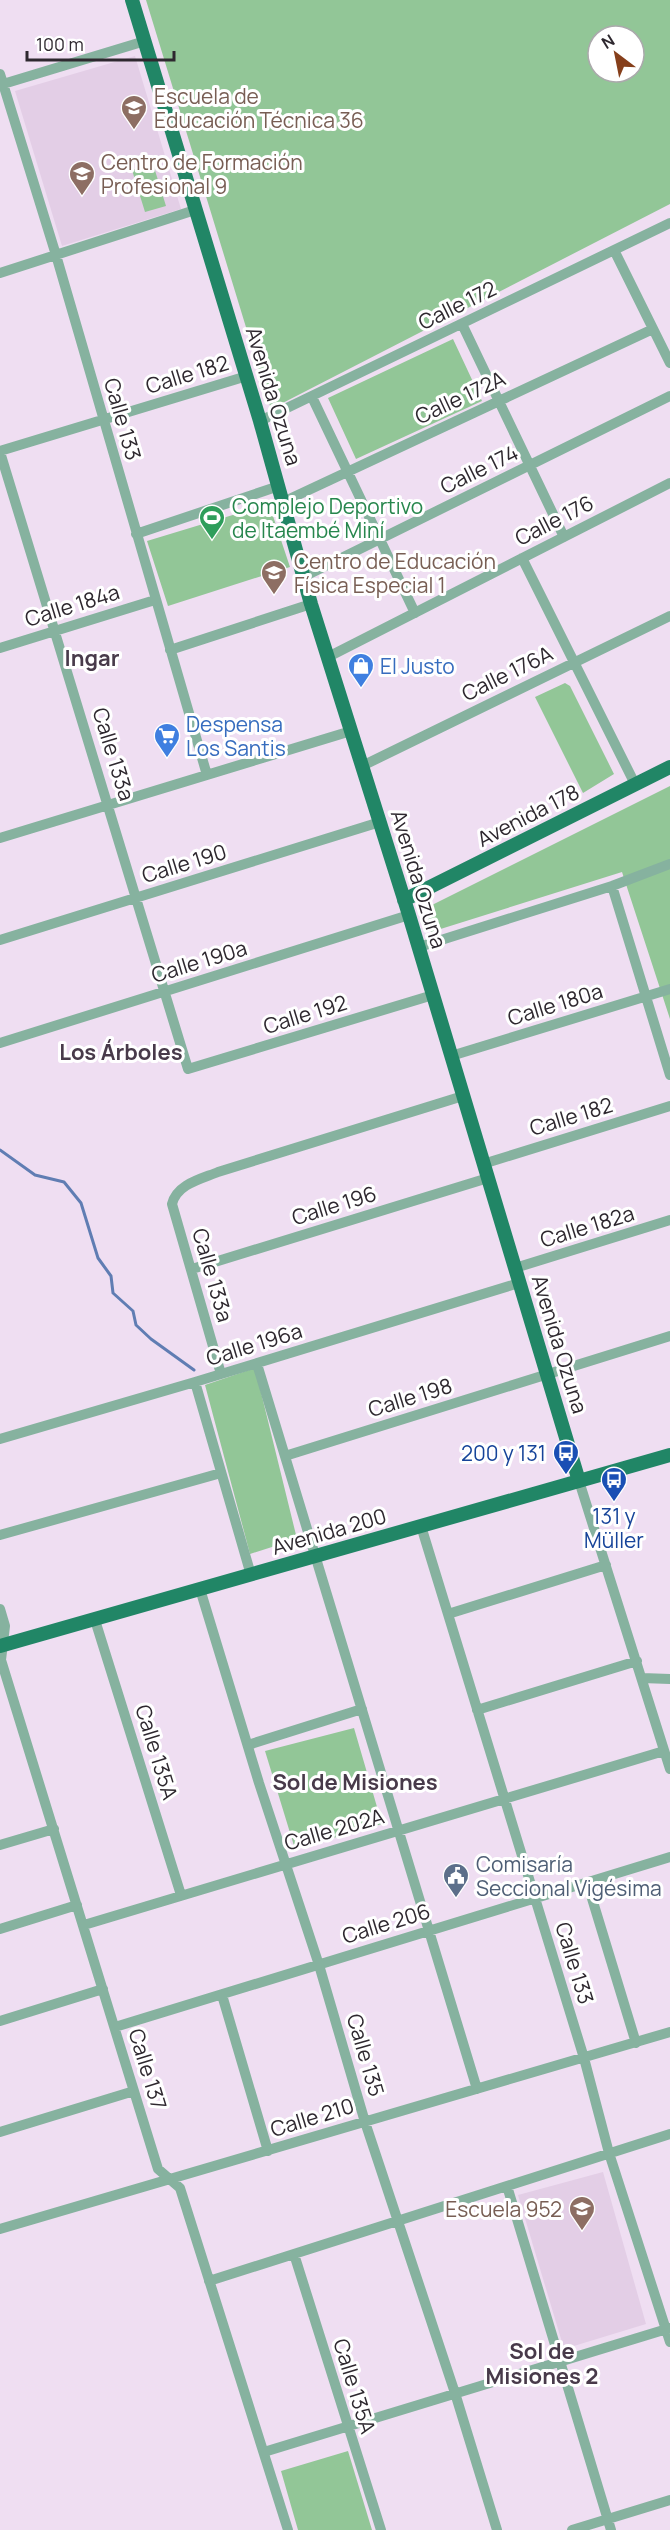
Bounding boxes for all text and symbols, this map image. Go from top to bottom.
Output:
scale bar [27,24,174,62]
north arrow [586,24,646,84]
text: N [597,29,619,54]
text: 100 m [36,32,84,56]
place label: Escuela de Educación Técnica 36 [154,82,364,134]
school or university icon: Escuela de Educación Técnica 36 [119,93,149,131]
place label: Centro de Formación Profesional 9 [101,148,303,200]
school or university icon: Centro de Formación Profesional 9 [67,159,97,197]
street label: Calle 172 [413,274,501,336]
street label: Avenida Ozuna [240,323,308,469]
street label: Calle 182 [142,348,232,400]
street label: Calle 172A [410,364,510,430]
street label: Calle 133 [98,375,148,463]
street label: Calle 174 [435,438,523,500]
street label: Calle 176 [510,488,598,552]
place label: Complejo Deportivo de Itaembé Miní [232,492,423,544]
sports icon: Complejo Deportivo de Itaembé Miní [197,503,227,541]
place label: Centro de Educación Física Especial 1 [294,547,496,599]
school or university icon: Centro de Educación Física Especial 1 [259,558,289,596]
street label: Calle 184a [21,577,123,633]
street label: Calle 176A [457,639,557,707]
district label: Ingar [65,643,120,673]
shop icon: El Justo [346,651,376,689]
place label: El Justo [380,652,455,680]
street label: Calle 133a [87,704,141,804]
place label: Despensa Los Santis [186,710,286,762]
supermarket icon: Despensa Los Santis [152,721,182,759]
street label: Avenida 178 [472,777,584,853]
street label: Avenida Ozuna [385,806,453,952]
street label: Calle 190 [138,837,230,889]
street label: Calle 190a [148,933,250,989]
street label: Calle 180a [504,976,606,1032]
street label: Calle 192 [260,988,350,1040]
district label: Los Árboles [59,1037,183,1067]
street label: Calle 182 [526,1090,616,1142]
street label: Calle 196 [288,1179,380,1231]
street label: Calle 182a [537,1198,637,1254]
street label: Calle 133a [186,1225,240,1325]
street label: Avenida Ozuna [526,1271,594,1417]
street label: Calle 196a [203,1316,305,1372]
street label: Calle 198 [365,1371,455,1423]
bus stop icon: 200 y 131 [551,1438,581,1476]
place label: 200 y 131 [461,1439,546,1467]
bus stop icon: 131 y Müller [599,1465,629,1503]
street label: Avenida 200 [268,1501,390,1561]
place label: 131 y Müller [584,1502,644,1554]
street label: Calle 135A [129,1701,185,1803]
district label: Sol de Misiones [272,1767,438,1797]
street label: Calle 202A [281,1801,387,1857]
place label: Comisaría Seccional Vigésima [476,1850,662,1902]
public building icon: Comisaría Seccional Vigésima [441,1861,471,1899]
street label: Calle 206 [338,1896,434,1950]
street label: Calle 133 [549,1919,601,2007]
street label: Calle 135 [341,2010,391,2100]
street label: Calle 137 [122,2025,174,2113]
street label: Calle 210 [267,2091,357,2143]
school or university icon: Escuela 952 [567,2194,597,2232]
place label: Escuela 952 [445,2195,562,2223]
street label: Calle 135A [327,2335,383,2437]
district label: Sol de Misiones 2 [486,2336,598,2391]

